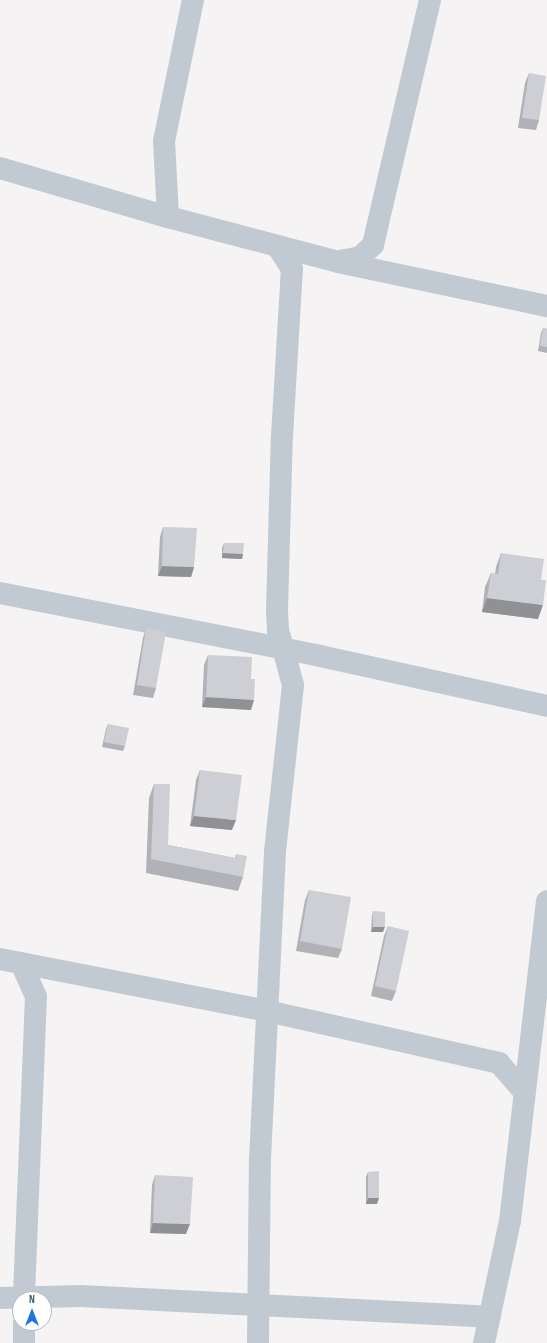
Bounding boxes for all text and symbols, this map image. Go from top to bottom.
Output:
north arrow [12,1291,52,1331]
text: N [29,1293,35,1306]

